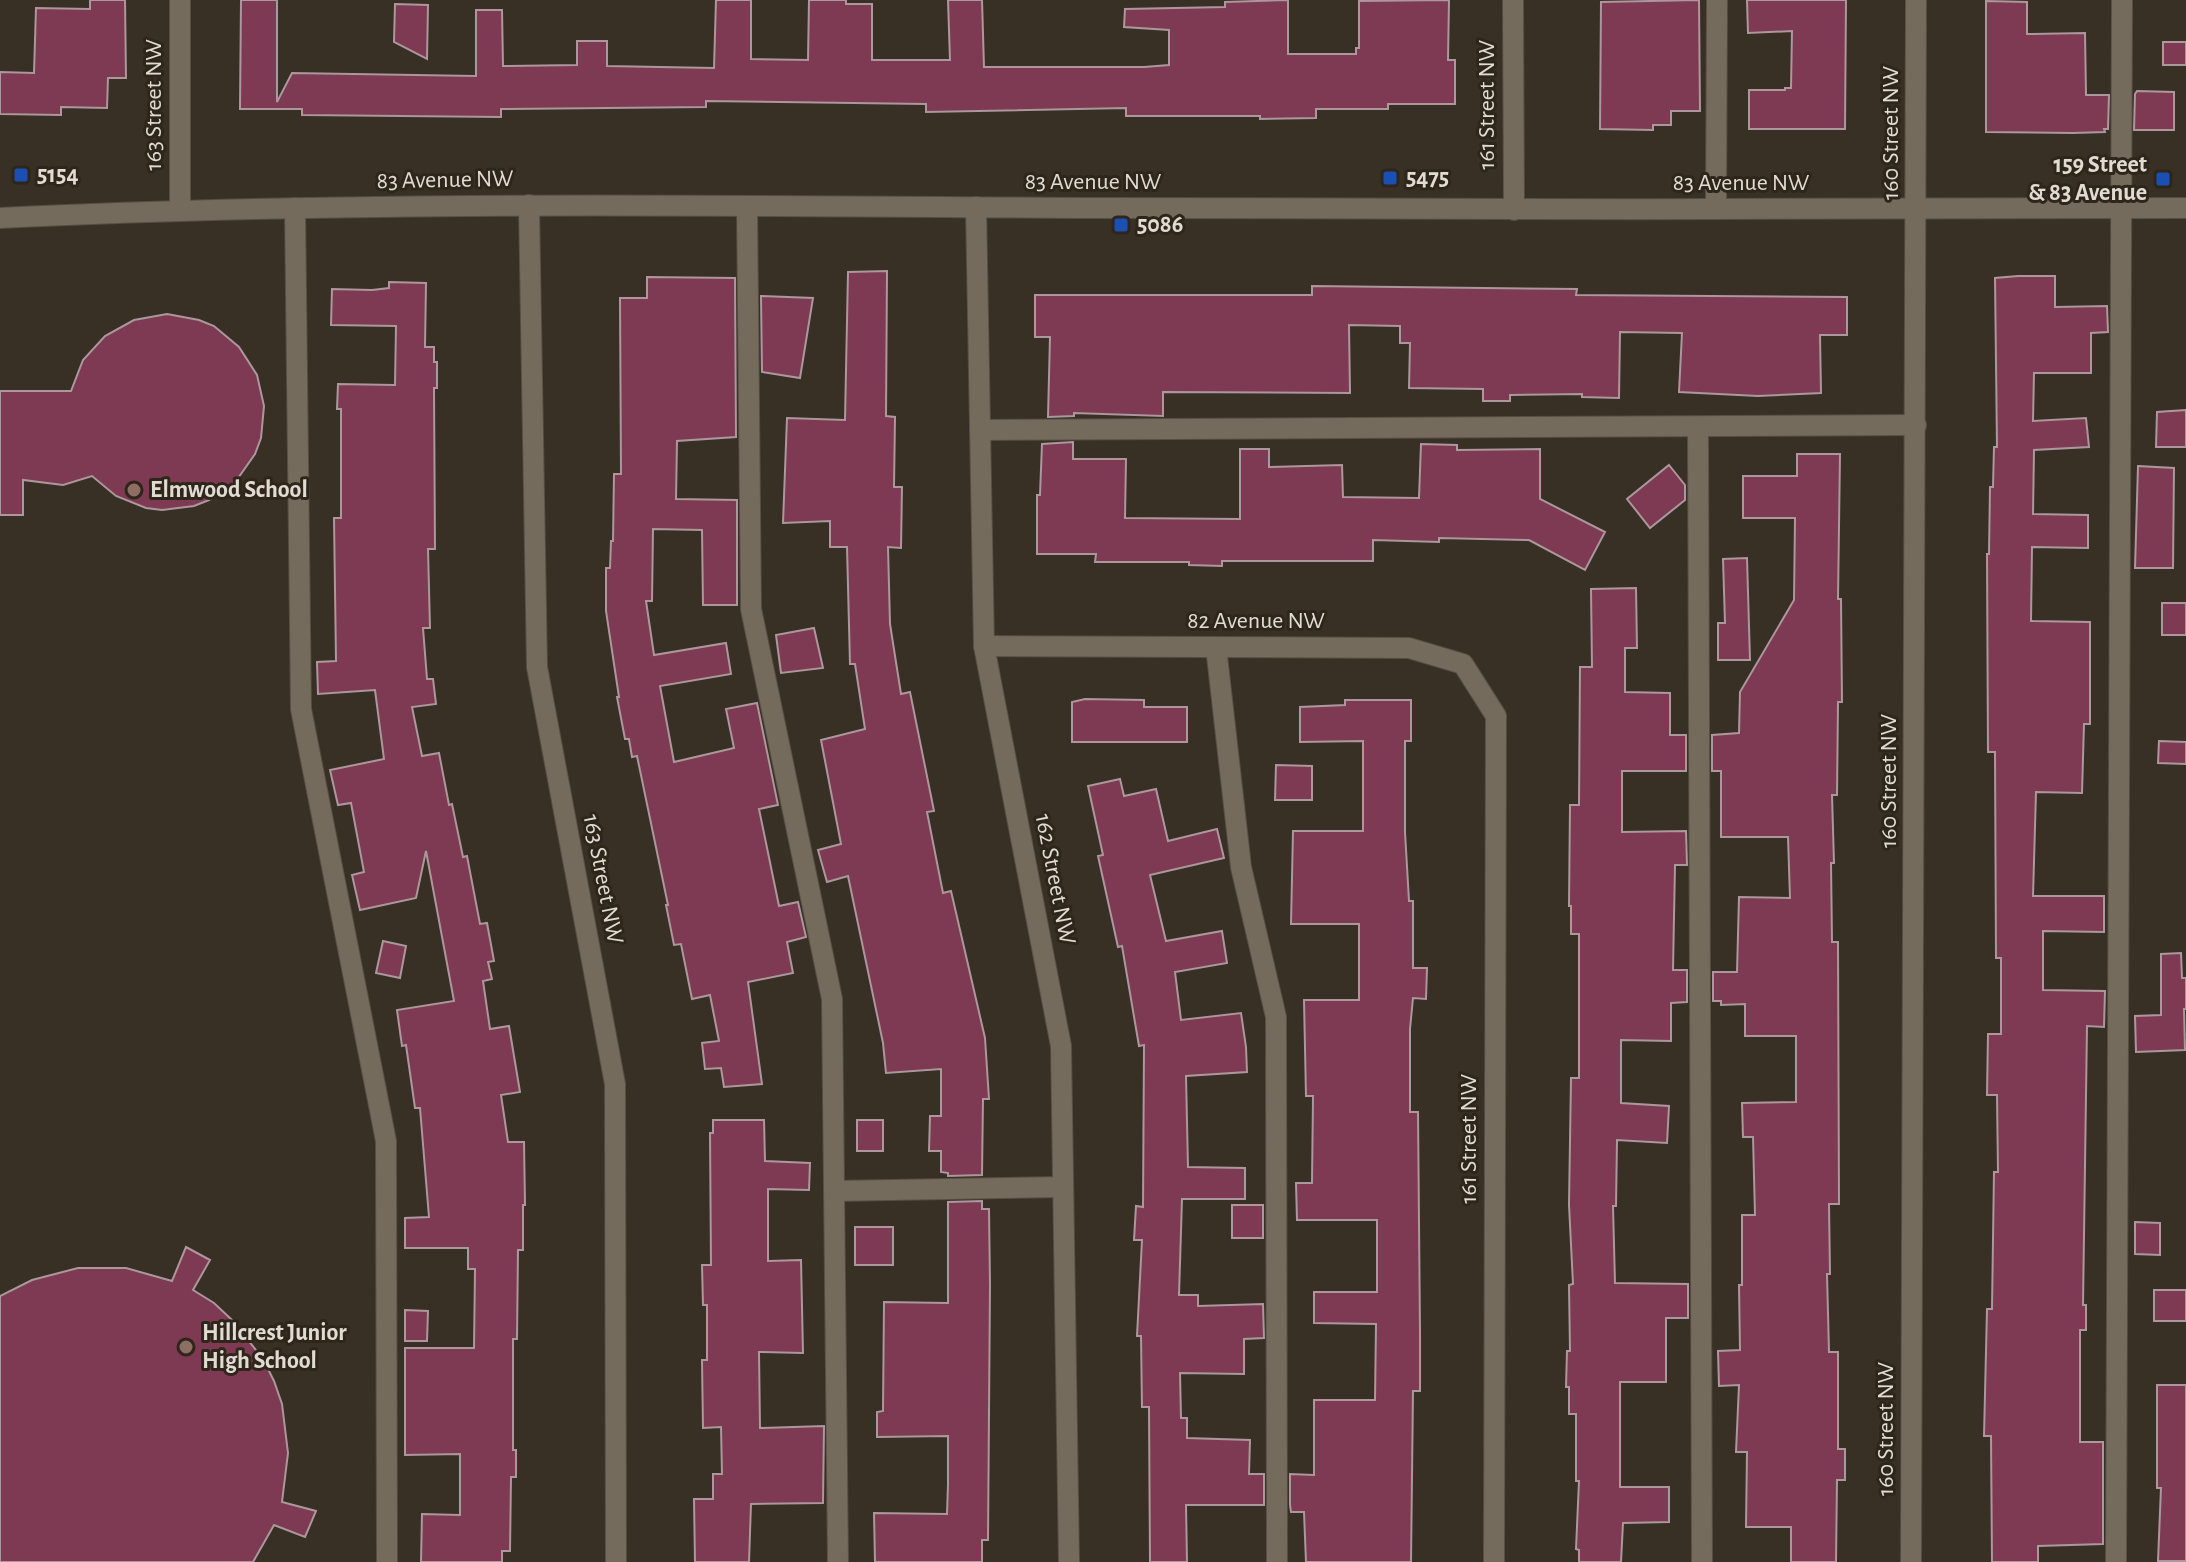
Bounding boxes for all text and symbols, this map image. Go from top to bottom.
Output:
street label: 163 Street NW [142,39,166,171]
street label: 161 Street NW [1475,40,1499,170]
street label: 160 Street NW [1879,65,1903,200]
place label: 159 Street & 83 Avenue [2028,153,2147,205]
place label: 5154 [37,163,78,187]
marker: 5154 [12,166,30,184]
place label: 5475 [1406,166,1449,190]
street label: 83 Avenue NW [377,167,514,193]
marker: 5475 [1381,169,1399,187]
street label: 83 Avenue NW [1025,170,1162,194]
marker: 159 Street & 83 Avenue [2154,170,2172,188]
street label: 83 Avenue NW [1673,171,1810,195]
place label: 5086 [1137,213,1183,237]
marker: 5086 [1112,216,1130,234]
place label: Elmwood School [150,478,308,502]
marker: Elmwood School [125,481,143,499]
street label: 82 Avenue NW [1187,609,1325,633]
street label: 160 Street NW [1877,713,1901,848]
street label: 163 Street NW [579,812,627,946]
street label: 162 Street NW [1031,812,1080,947]
street label: 161 Street NW [1457,1074,1481,1204]
place label: Hillcrest Junior High School [202,1321,347,1373]
marker: Hillcrest Junior High School [177,1338,195,1356]
street label: 160 Street NW [1874,1361,1898,1496]

